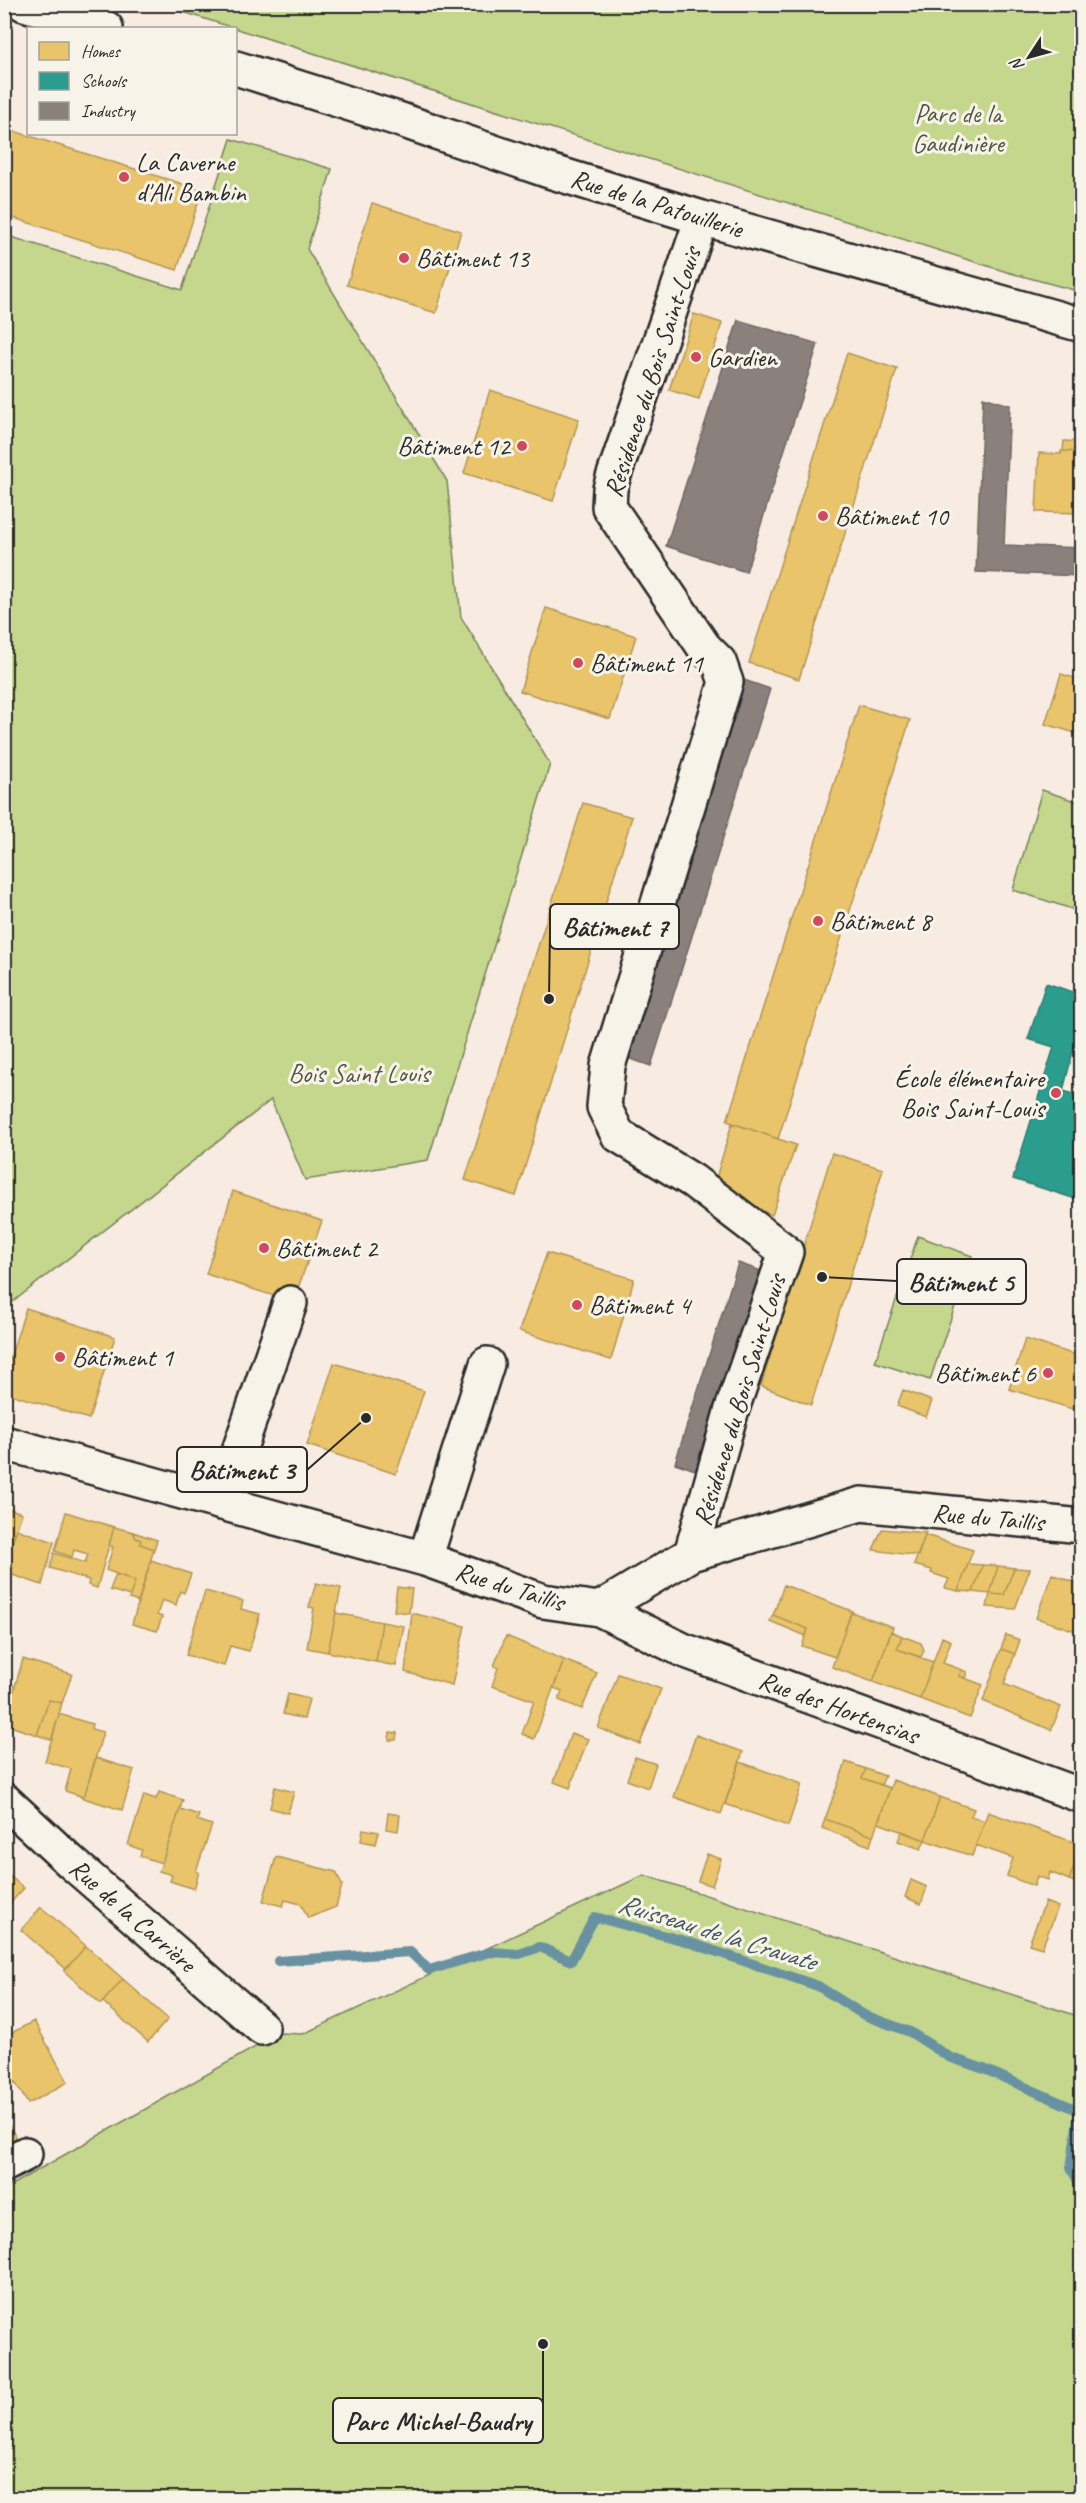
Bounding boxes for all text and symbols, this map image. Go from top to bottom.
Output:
legend [27,27,237,135]
north arrow [999,27,1059,87]
text: Homes [81,40,121,62]
text: N [1005,53,1029,75]
text: Schools [81,70,128,92]
park label: Parc de la Gaudinière [912,97,1006,160]
text: Industry [81,100,136,122]
place label: La Caverne d'Ali Bambin [136,146,247,209]
street label: Rue de la Patouillerie [567,162,748,246]
marker: La Caverne d'Ali Bambin [117,170,131,184]
street label: Résidence du Bois Saint-Louis [597,241,709,501]
place label: Bâtiment 13 [416,242,531,275]
marker: Bâtiment 13 [397,251,411,265]
place label: Gardien [708,341,778,374]
marker: Gardien [689,350,703,364]
place label: Bâtiment 12 [397,430,512,463]
marker: Bâtiment 12 [515,439,529,453]
place label: Bâtiment 10 [835,500,950,533]
marker: Bâtiment 10 [816,509,830,523]
place label: Bâtiment 11 [590,647,704,680]
marker: Bâtiment 11 [571,656,585,670]
callout: Bâtiment 7 [550,904,679,949]
place label: Bâtiment 8 [830,905,933,938]
text: Bâtiment 7 [562,910,671,944]
marker: Bâtiment 8 [811,914,825,928]
park label: Bois Saint Louis [288,1057,432,1090]
place label: École élémentaire Bois Saint-Louis [894,1062,1047,1125]
marker: École élémentaire Bois Saint-Louis [1049,1086,1063,1100]
place label: Bâtiment 2 [276,1232,379,1265]
marker: Bâtiment 2 [257,1241,271,1255]
callout: Bâtiment 5 [897,1259,1026,1304]
text: Bâtiment 5 [908,1265,1016,1299]
street label: Résidence du Bois Saint-Louis [686,1269,794,1530]
place label: Bâtiment 4 [589,1289,692,1322]
marker: Bâtiment 4 [570,1298,584,1312]
place label: Bâtiment 1 [72,1341,174,1374]
marker: Bâtiment 1 [53,1350,67,1364]
place label: Bâtiment 6 [935,1357,1037,1390]
marker: Bâtiment 6 [1041,1366,1055,1380]
callout: Bâtiment 3 [177,1447,307,1492]
text: Bâtiment 3 [189,1453,298,1487]
street label: Rue du Taillis [931,1496,1047,1539]
street label: Rue du Taillis [451,1554,570,1619]
street label: Rue des Hortensias [755,1663,925,1752]
street label: Rue de la Carrière [63,1851,205,1981]
water label: Ruisseau de la Cravate [614,1886,824,1979]
callout: Parc Michel-Baudry [333,2398,543,2443]
text: Parc Michel-Baudry [345,2404,534,2438]

